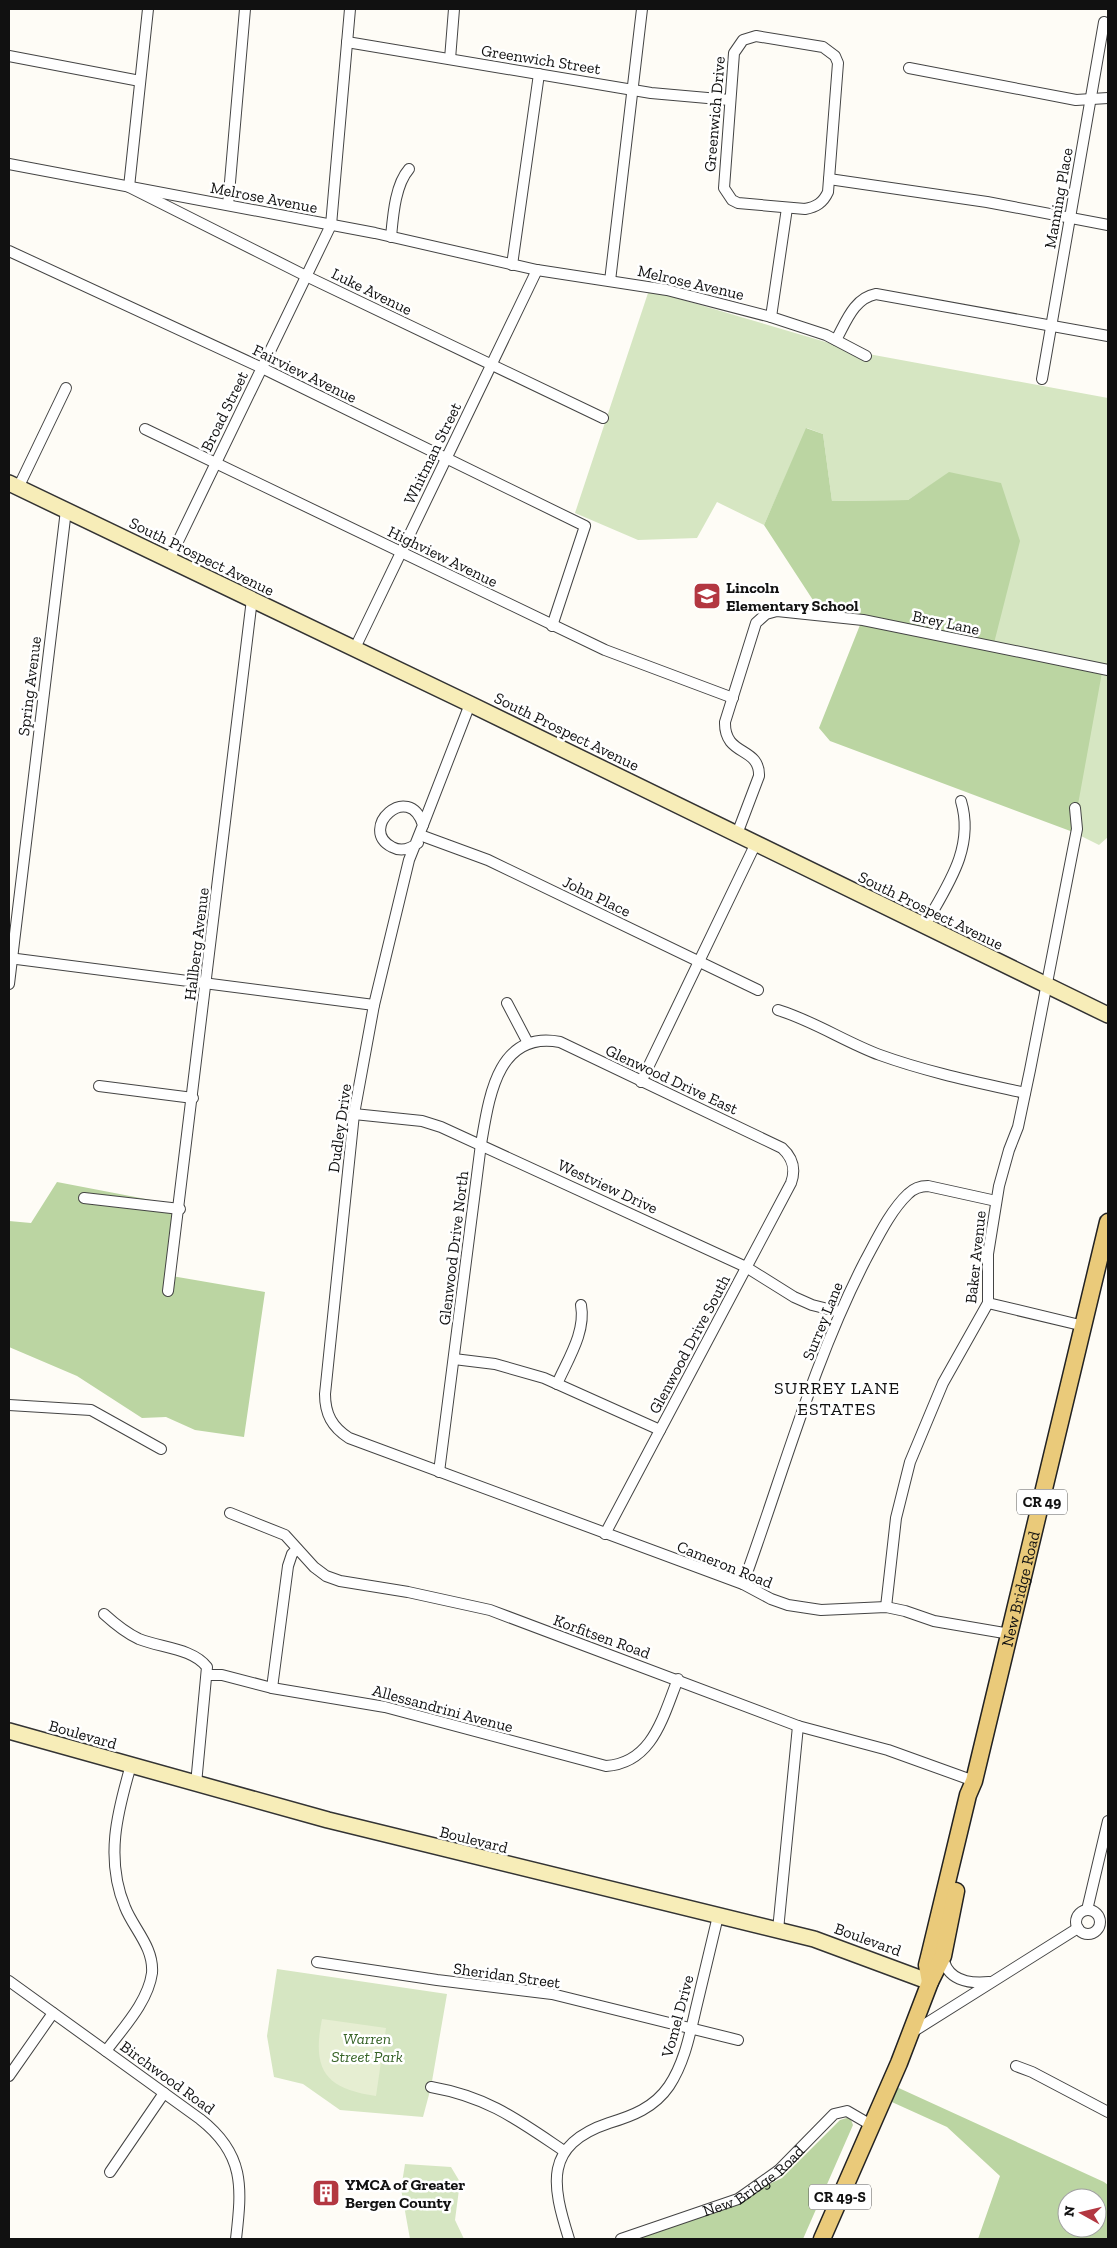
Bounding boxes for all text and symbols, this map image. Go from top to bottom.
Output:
street label: Greenwich Street [480,41,602,78]
street label: Greenwich Drive [700,55,729,173]
street label: Manning Place [1040,146,1077,250]
street label: Melrose Avenue [209,178,319,217]
street label: Melrose Avenue [636,261,746,304]
street label: Luke Avenue [329,264,415,319]
street label: Fairview Avenue [250,340,360,407]
street label: Broad Street [197,368,252,454]
street label: Whitman Street [400,399,465,507]
street label: South Prospect Avenue [126,513,277,600]
street label: Highview Avenue [385,522,501,591]
place label: Lincoln Elementary School [726,578,859,615]
school or university icon: Lincoln Elementary School [692,581,722,611]
street label: Brey Lane [911,606,981,639]
street label: Spring Avenue [14,635,45,737]
street label: South Prospect Avenue [491,688,642,775]
street label: South Prospect Avenue [855,867,1006,954]
street label: John Place [560,872,634,921]
street label: Hallberg Avenue [180,887,213,1002]
street label: Glenwood Drive East [603,1040,741,1119]
street label: Dudley Drive [324,1082,355,1174]
street label: Westview Drive [555,1155,661,1218]
street label: Glenwood Drive North [435,1170,472,1326]
street label: Baker Avenue [961,1210,990,1304]
street label: Glenwood Drive South [645,1272,734,1417]
street label: Surrey Lane [798,1279,847,1363]
district label: SURREY LANE ESTATES [774,1377,900,1420]
road number: CR 49 [1017,1490,1067,1514]
street label: New Bridge Road [998,1529,1044,1649]
street label: Cameron Road [674,1537,776,1592]
street label: Korfitsen Road [551,1610,653,1663]
street label: Allessandrini Avenue [370,1681,515,1736]
street label: Boulevard [47,1716,119,1753]
street label: Boulevard [438,1822,510,1857]
street label: Boulevard [832,1919,904,1960]
street label: Sheridan Street [452,1959,562,1992]
street label: Vomel Drive [657,1973,698,2060]
park label: Warren Street Park [331,2029,403,2066]
street label: Birchwood Road [117,2037,219,2118]
street label: New Bridge Road [700,2141,808,2220]
place label: YMCA of Greater Bergen County [345,2175,465,2212]
building icon: YMCA of Greater Bergen County [311,2178,341,2208]
road number: CR 49-S [809,2184,871,2210]
north arrow [1057,2188,1107,2238]
text: N [1060,2204,1079,2218]

